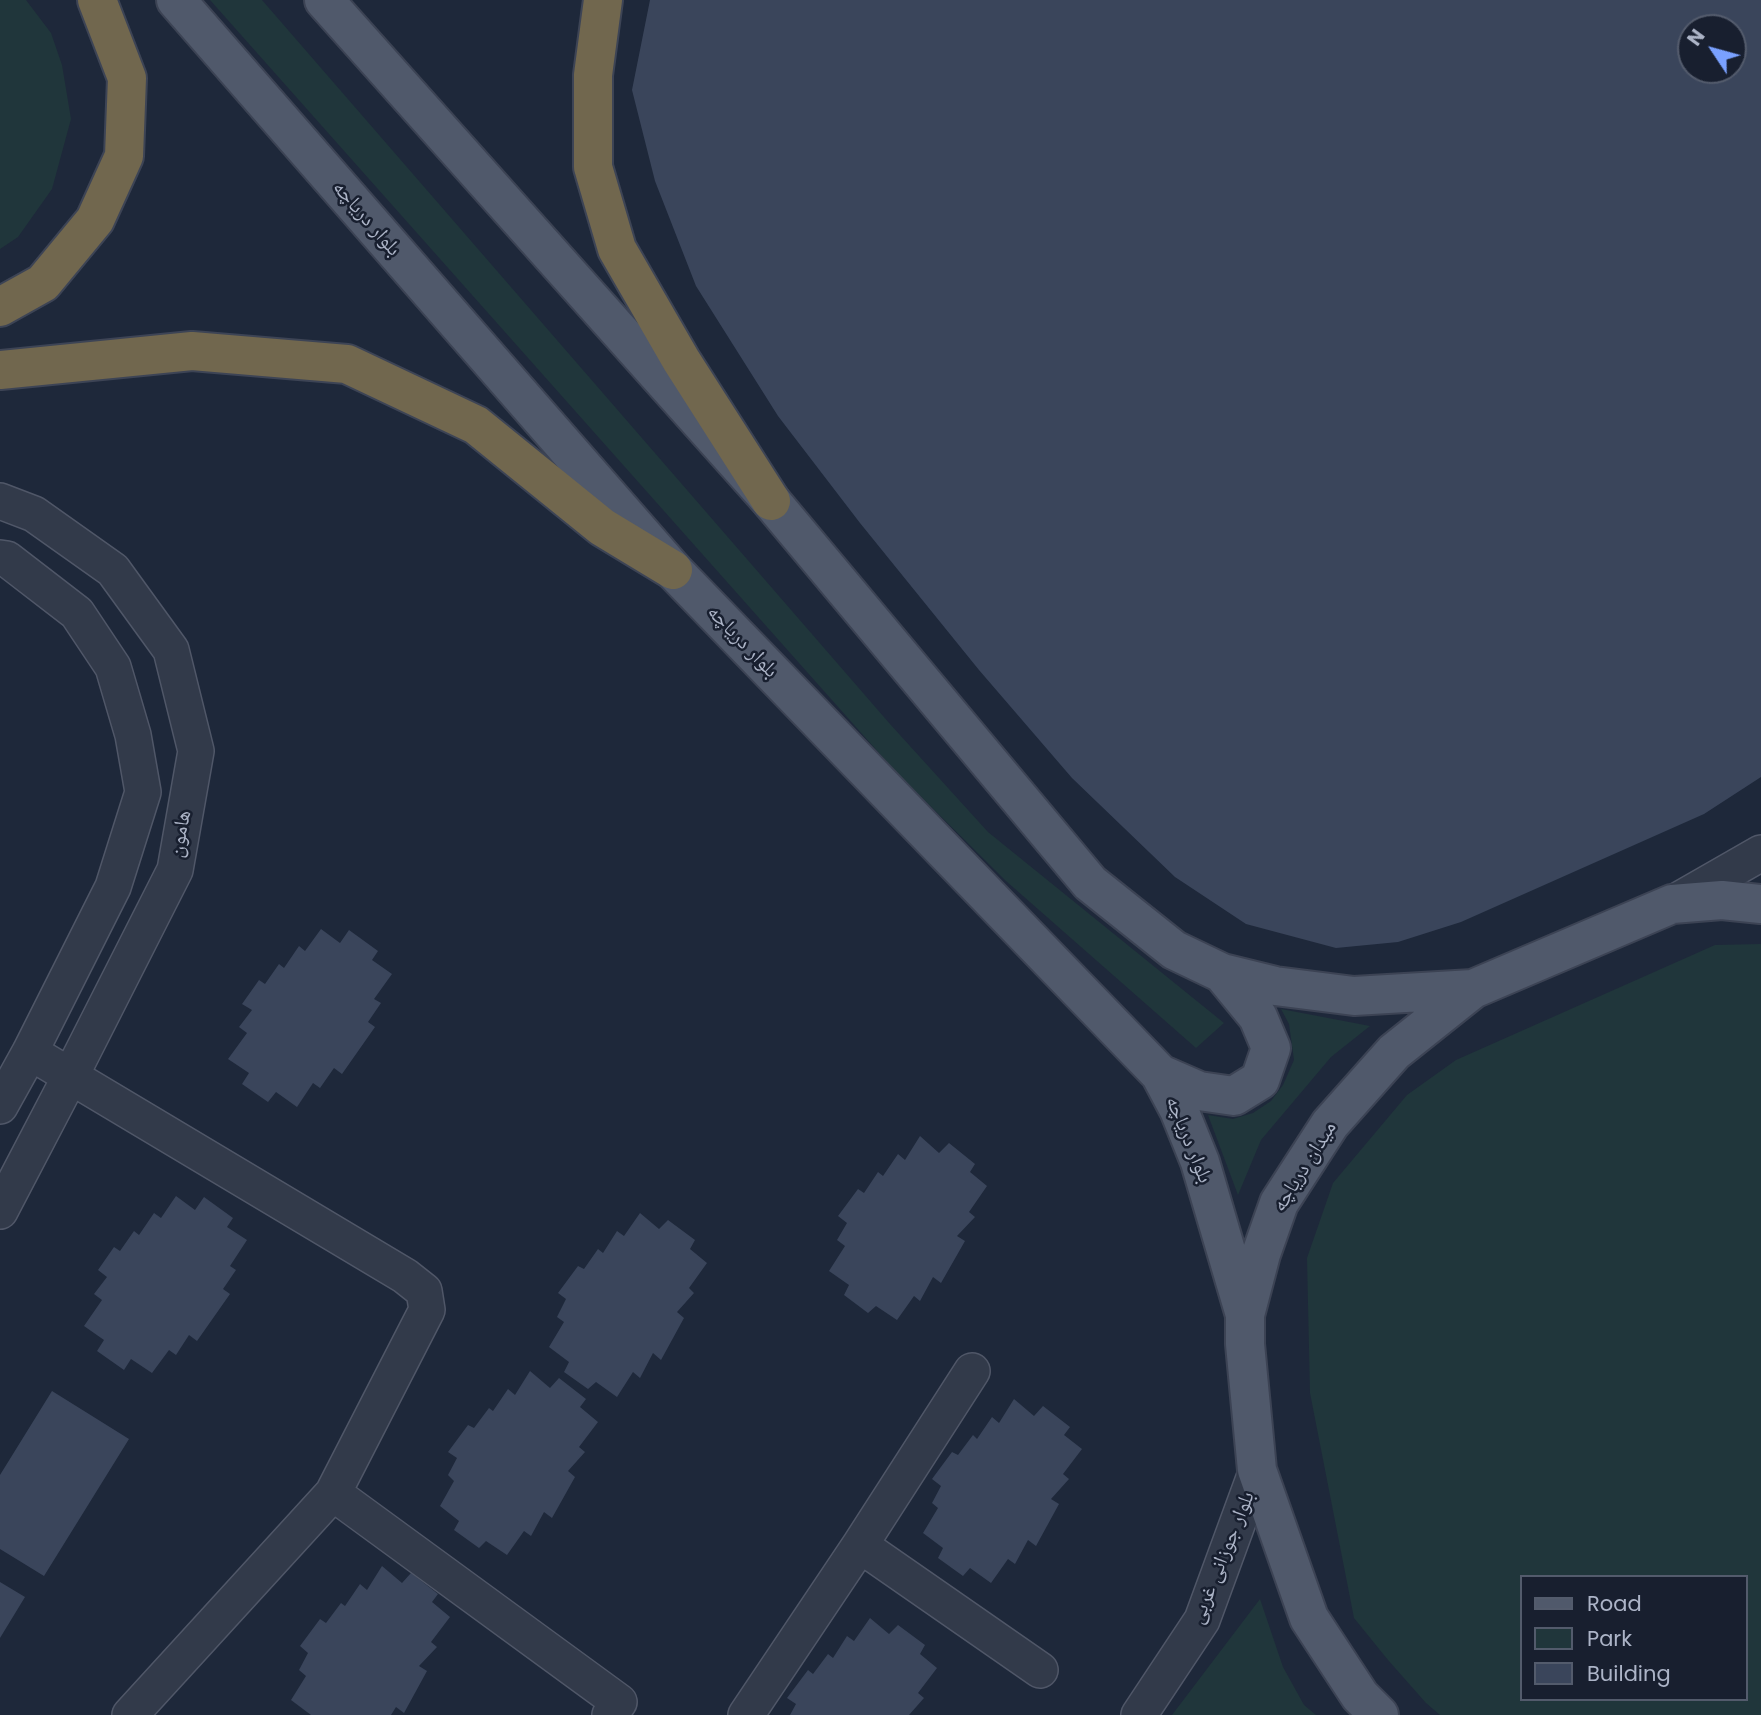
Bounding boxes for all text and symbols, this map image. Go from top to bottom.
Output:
north arrow [1677,14,1747,84]
text: N [1681,24,1711,51]
street label: بلوار دریاچه [326,176,406,262]
street label: بلوار دریاچه [701,600,783,684]
street label: هامون [164,808,198,860]
street label: بلوار دریاچه [1159,1093,1217,1187]
street label: میدان دریاچه [1267,1117,1343,1217]
street label: بلوار جوزانی غربی [1185,1488,1261,1628]
legend [1520,1575,1747,1701]
text: Road [1587,1589,1642,1618]
text: Park [1587,1624,1632,1653]
text: Building [1587,1659,1671,1688]

